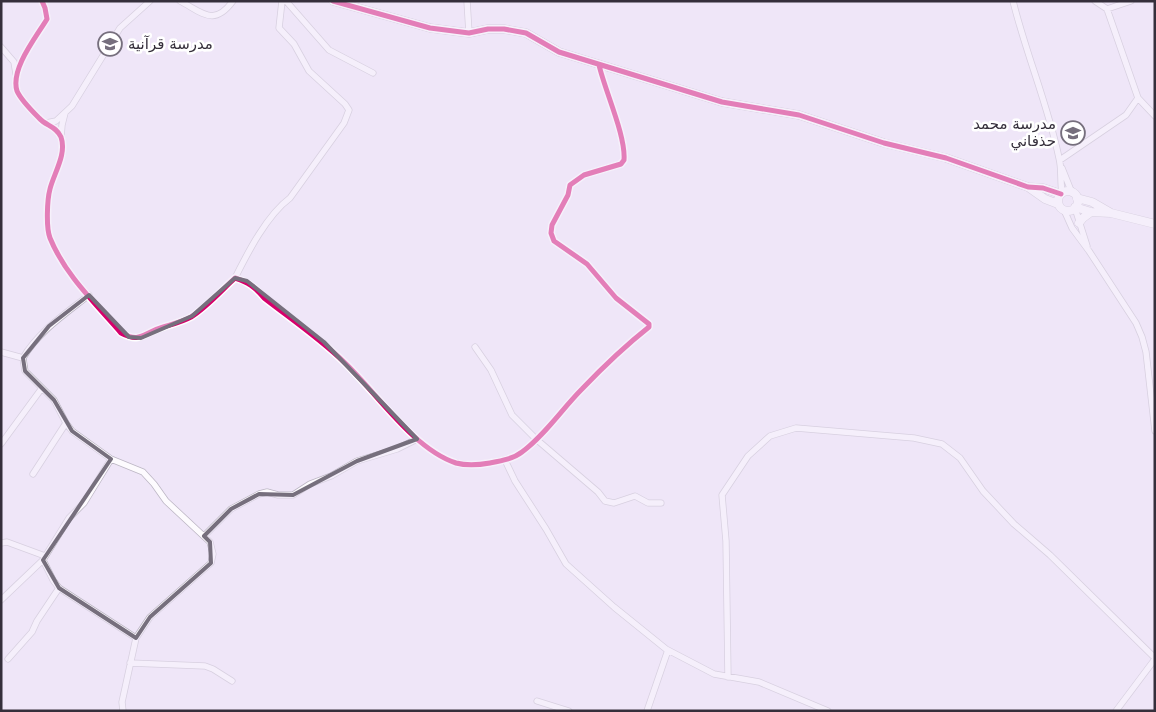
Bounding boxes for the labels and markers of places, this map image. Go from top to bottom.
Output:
school or university icon: مدرسة قرآنية [97,31,123,57]
place label: مدرسة قرآنية [128,35,213,53]
place label: مدرسة محمد حذفاني [973,115,1056,151]
school or university icon: مدرسة محمد حذفاني [1060,120,1086,146]

